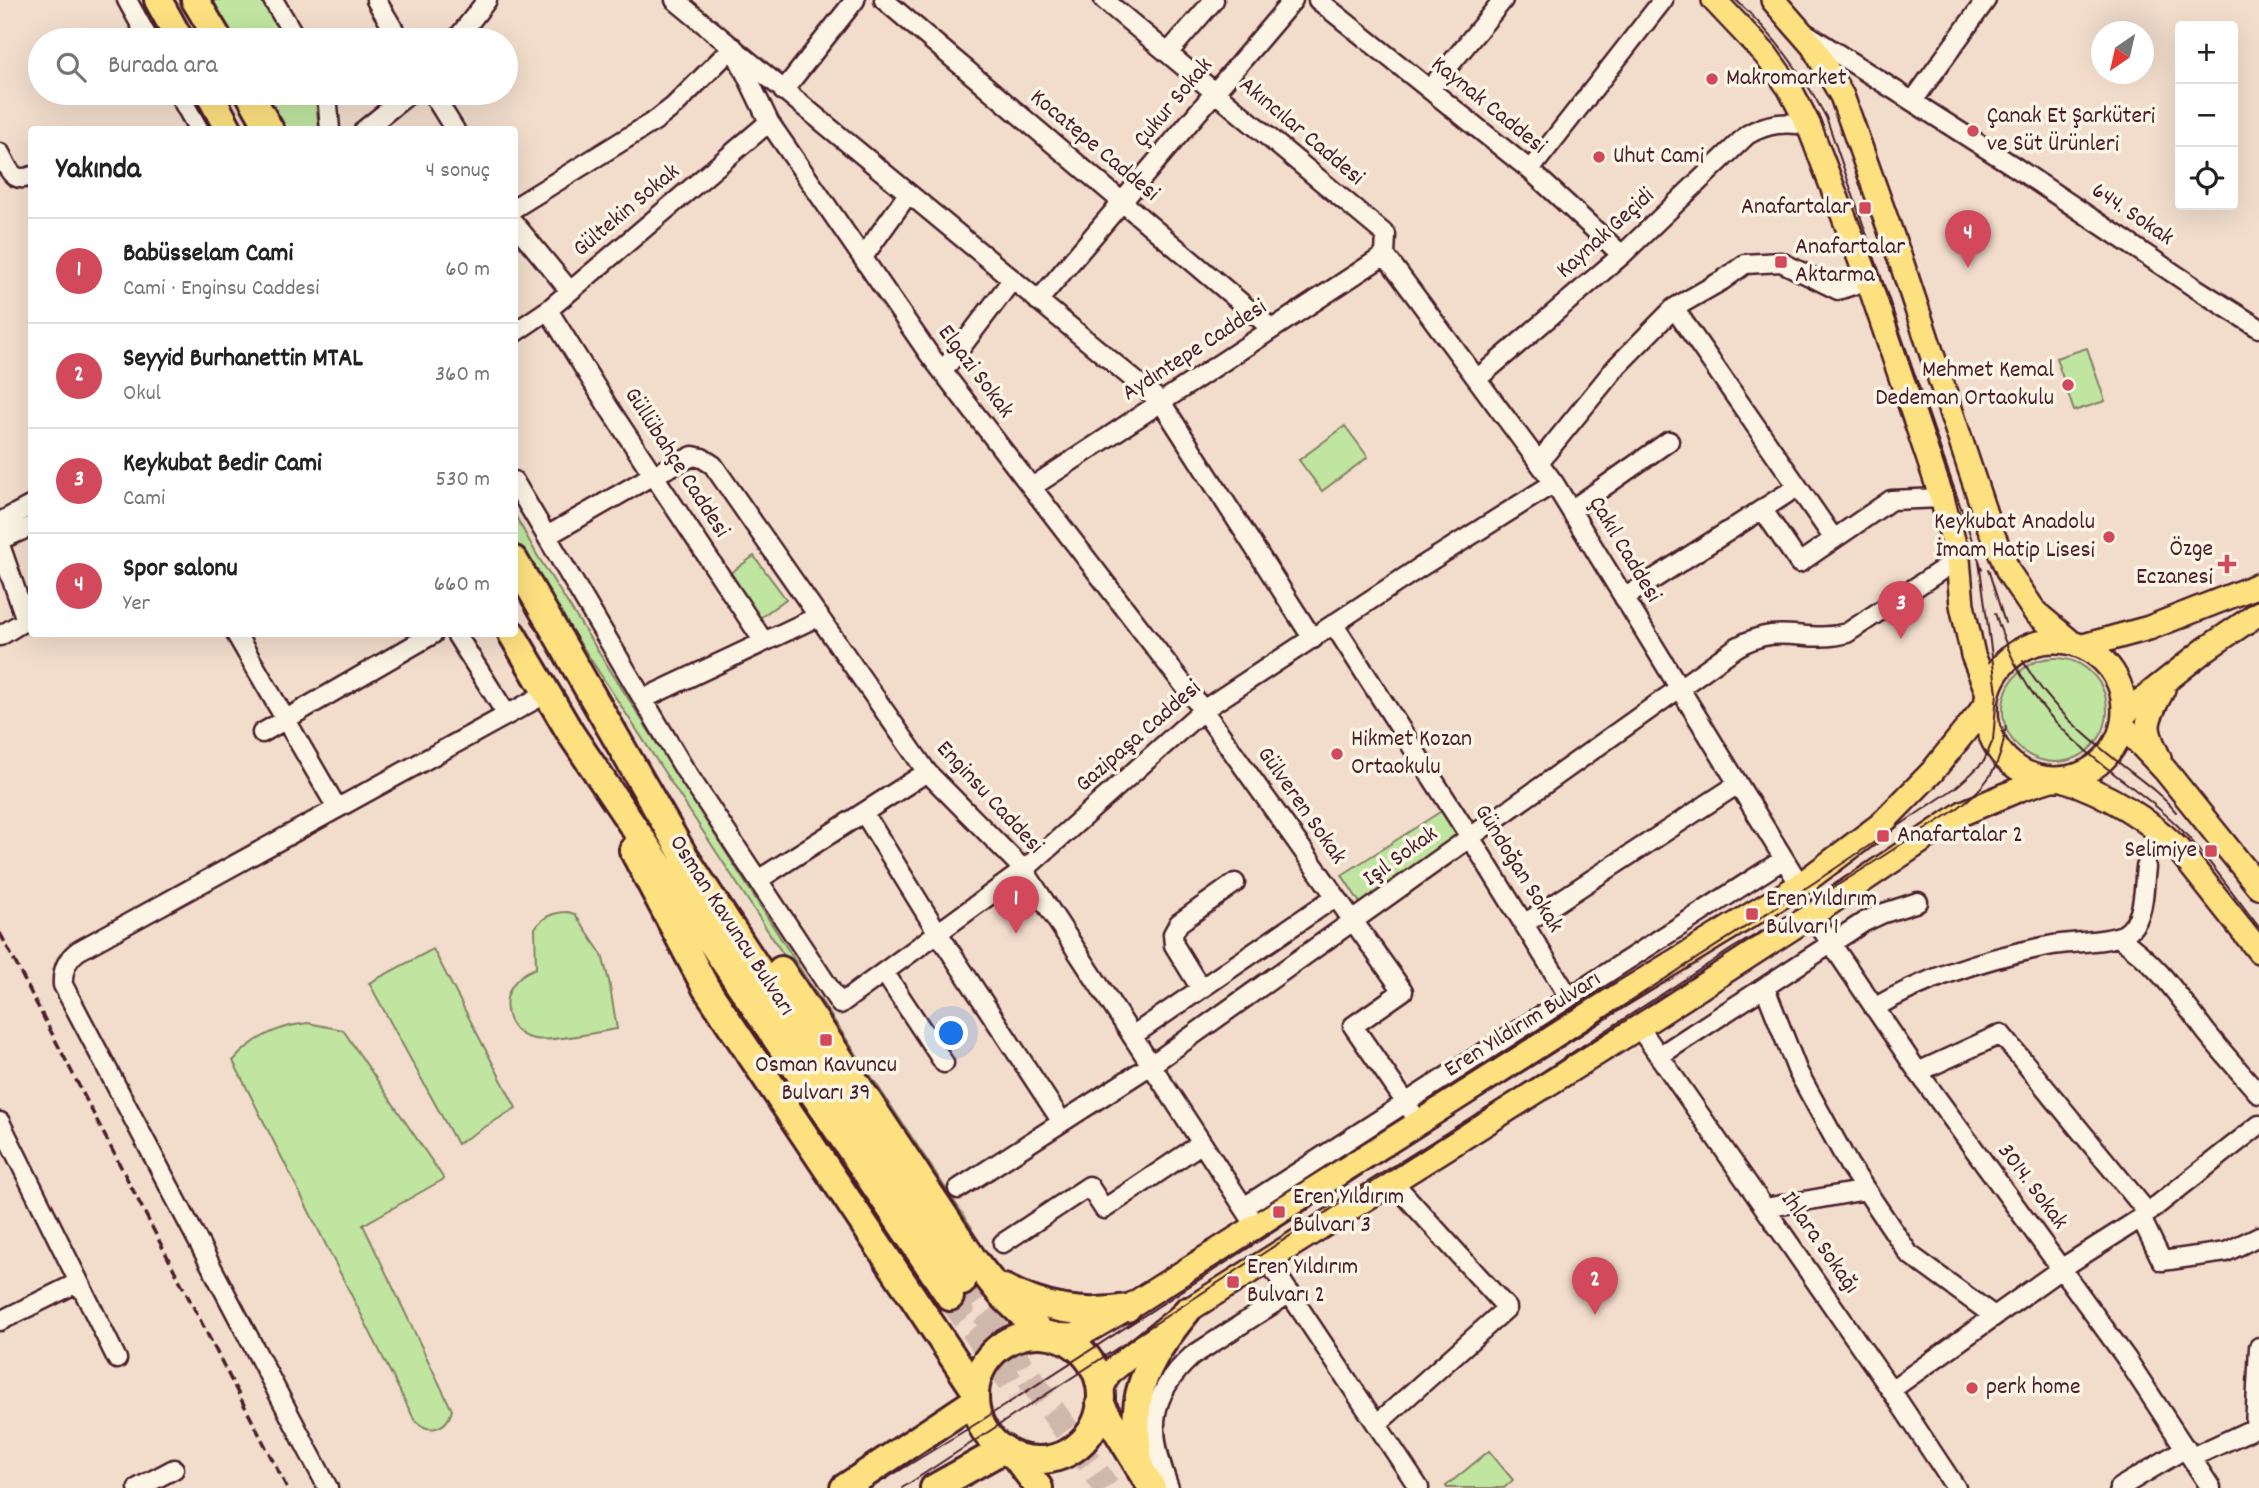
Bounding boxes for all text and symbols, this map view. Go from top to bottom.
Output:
north arrow [2091,21,2154,84]
map controls [2175,21,2238,210]
button: + [2175,21,2238,84]
search box [28,28,518,105]
icon: search [52,48,90,86]
text: Burada ara [108,48,218,85]
street label: Kaynak Caddesi [1423,49,1553,163]
street label: Çukur Sokak [1126,51,1222,155]
place label: Makromarket [1726,62,1847,96]
street label: Akıncılar Caddesi [1231,69,1371,195]
marker: Makromarket [1704,71,1720,87]
street label: Kocatepe Caddesi [1022,82,1166,210]
button: − [2175,84,2238,147]
place label: Çanak Et Şarküteri ve Süt Ürünleri [1987,100,2155,162]
marker: Çanak Et Şarküteri ve Süt Ürünleri [1965,123,1981,139]
place label: Uhut Cami [1613,140,1704,174]
button: locate [2175,147,2238,210]
marker: Uhut Cami [1591,149,1607,165]
text: Yakında [56,150,141,193]
text: 4 sonuç [425,155,490,188]
street label: Gültekin Sokak [566,156,688,266]
street label: 644. Sokak [2084,175,2180,255]
street label: Kaynak Geçidi [1549,181,1663,287]
place label: Anafartalar [1741,191,1851,225]
marker: Anafartalar [1857,200,1873,216]
pin: 4 [1945,210,1991,268]
place label: Anafartalar Aktarma [1795,231,1905,293]
text: Babüsselam Cami [123,236,293,273]
text: 1 [76,254,82,287]
text: 60 m [445,254,490,287]
marker: Anafartalar Aktarma [1773,254,1789,270]
text: Cami · Enginsu Caddesi [123,273,320,306]
street label: Aydıntepe Caddesi [1116,291,1274,411]
street label: Elgazi Sokak [928,318,1022,426]
text: Seyyid Burhanettin MTAL [123,341,363,378]
place label: Mehmet Kemal Dedeman Ortaokulu [1875,354,2054,416]
text: 2 [74,359,84,392]
text: 360 m [435,359,490,392]
marker: Mehmet Kemal Dedeman Ortaokulu [2060,377,2076,393]
text: Okul [123,378,161,411]
street label: Güllübahçe Caddesi [615,381,737,545]
text: Keykubat Bedir Cami [123,446,322,483]
text: 3 [74,464,84,497]
text: 530 m [436,464,490,497]
text: Cami [123,483,165,516]
street label: Çakıl Caddesi [1579,490,1669,610]
place label: Keykubat Anadolu İmam Hatip Lisesi [1934,506,2095,568]
marker: Keykubat Anadolu İmam Hatip Lisesi [2101,529,2117,545]
place label: Özge Eczanesi [2136,533,2213,595]
text: Spor salonu [123,551,238,588]
marker: Özge Eczanesi [2219,556,2235,572]
text: 4 [74,569,84,602]
text: 660 m [434,569,490,602]
pin: 3 [1878,581,1924,639]
text: Yer [123,588,150,621]
street label: Gazipaşa Caddesi [1069,673,1209,801]
place label: Hikmet Kozan Ortaokulu [1351,723,1472,785]
street label: Enginsu Caddesi [927,734,1051,862]
street label: Gülveren Sokak [1248,740,1354,872]
marker: Hikmet Kozan Ortaokulu [1329,746,1345,762]
street label: Gündoğan Sokak [1465,798,1571,940]
street label: Işıl Sokak [1356,818,1446,896]
place label: Anafartalar 2 [1897,819,2023,853]
marker: Anafartalar 2 [1875,828,1891,844]
street label: Osman Kavuncu Bulvarı [660,829,802,1023]
place label: Selimiye [2125,834,2197,868]
marker: Selimiye [2203,843,2219,859]
pin: 1 [993,876,1039,934]
place label: Eren Yıldırım Bulvarı 1 [1766,883,1877,945]
marker: Eren Yıldırım Bulvarı 1 [1744,906,1760,922]
street label: Eren Yıldırım Bulvarı [1438,963,1608,1087]
your location [934,1016,968,1050]
marker: Osman Kavuncu Bulvarı 39 [818,1032,834,1048]
place label: Osman Kavuncu Bulvarı 39 [755,1049,897,1111]
street label: 3014. Sokak [1988,1137,2076,1237]
place label: Eren Yıldırım Bulvarı 3 [1293,1181,1404,1243]
street label: Ihlara Sokağı [1771,1185,1867,1301]
marker: Eren Yıldırım Bulvarı 3 [1271,1204,1287,1220]
place label: Eren Yıldırım Bulvarı 2 [1247,1251,1358,1313]
pin: 2 [1572,1257,1618,1315]
marker: Eren Yıldırım Bulvarı 2 [1225,1274,1241,1290]
place label: perk home [1986,1371,2081,1405]
marker: perk home [1964,1380,1980,1396]

